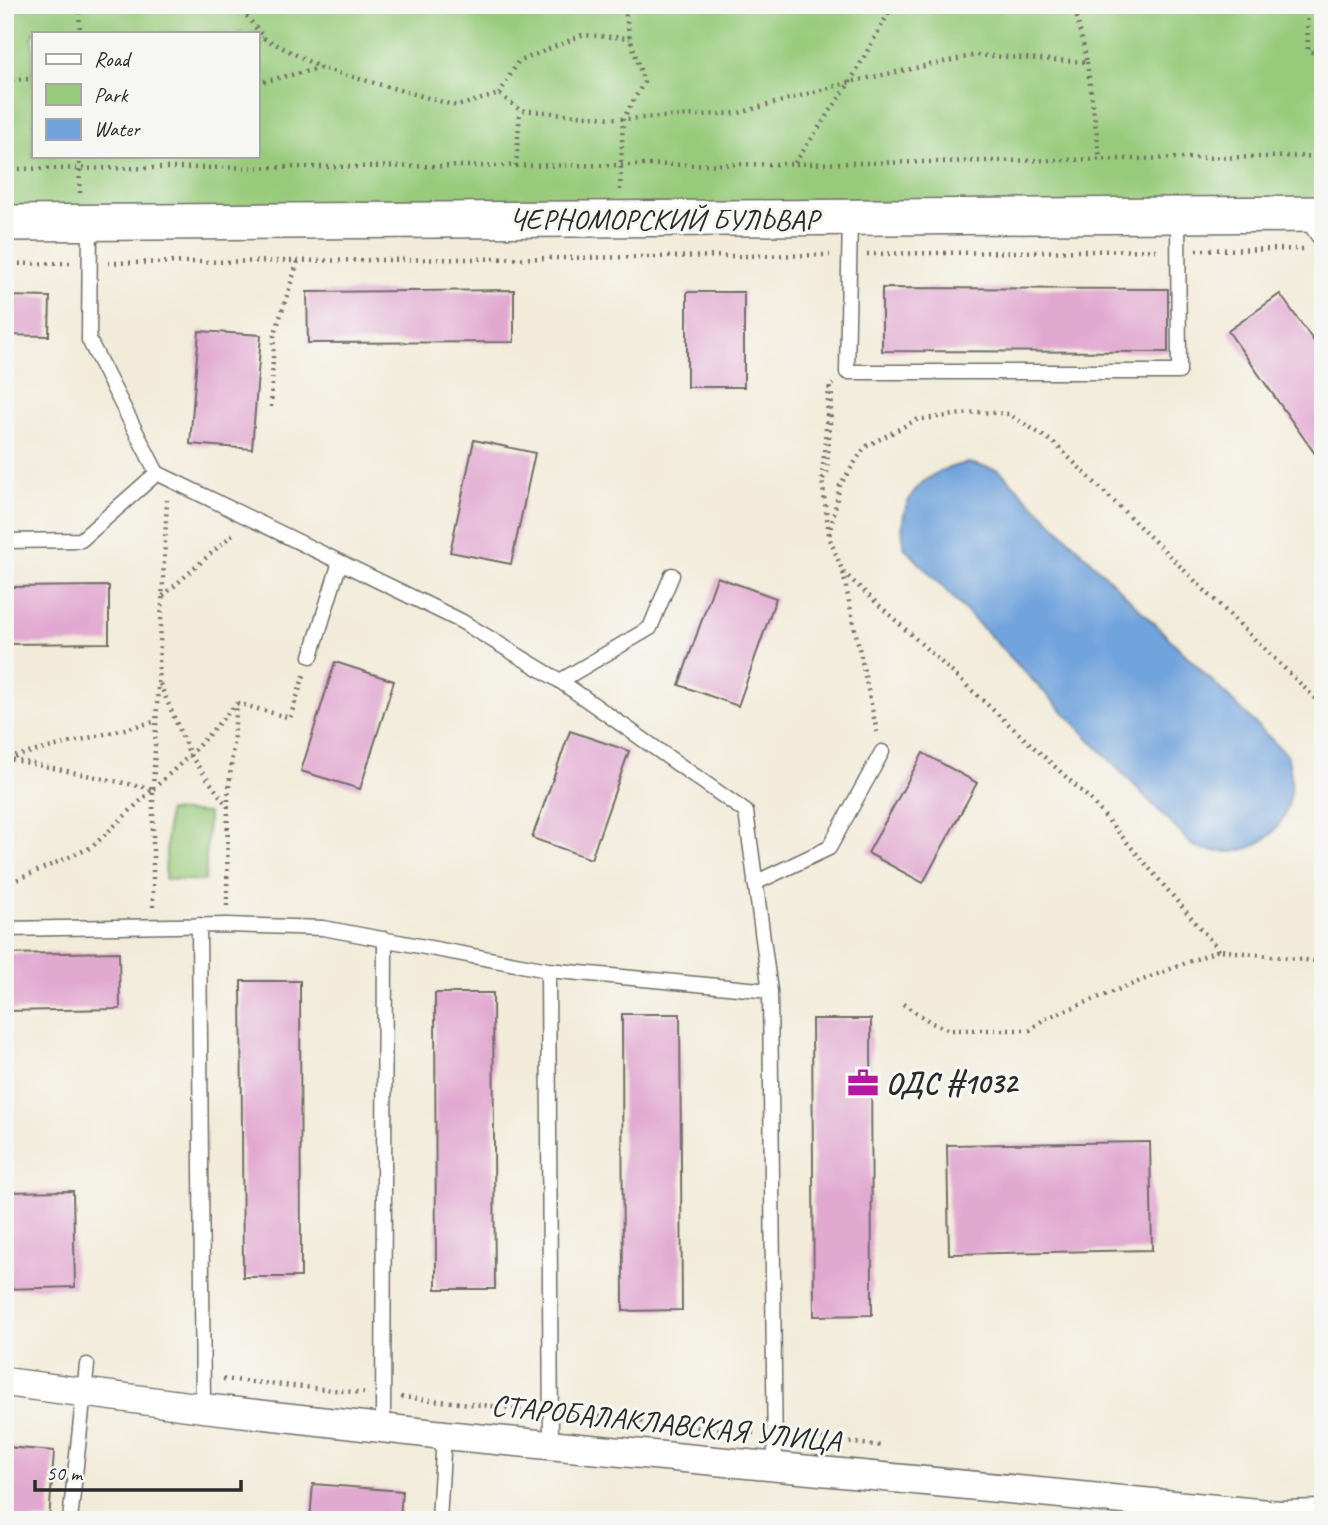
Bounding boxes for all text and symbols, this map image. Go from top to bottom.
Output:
legend [32,32,259,158]
text: Road [94,46,133,72]
text: Park [94,82,129,108]
text: Water [94,116,141,142]
street label: ЧЕРНОМОРСКИЙ БУЛЬВАР [509,200,823,238]
place label: ОДС #1032 [886,1064,1019,1102]
office icon: ОДС #1032 [846,1066,880,1100]
street label: СТАРОБАЛАКЛАВСКАЯ УЛИЦА [490,1386,844,1460]
scale bar [35,1448,242,1492]
text: 50 m [46,1460,84,1486]

